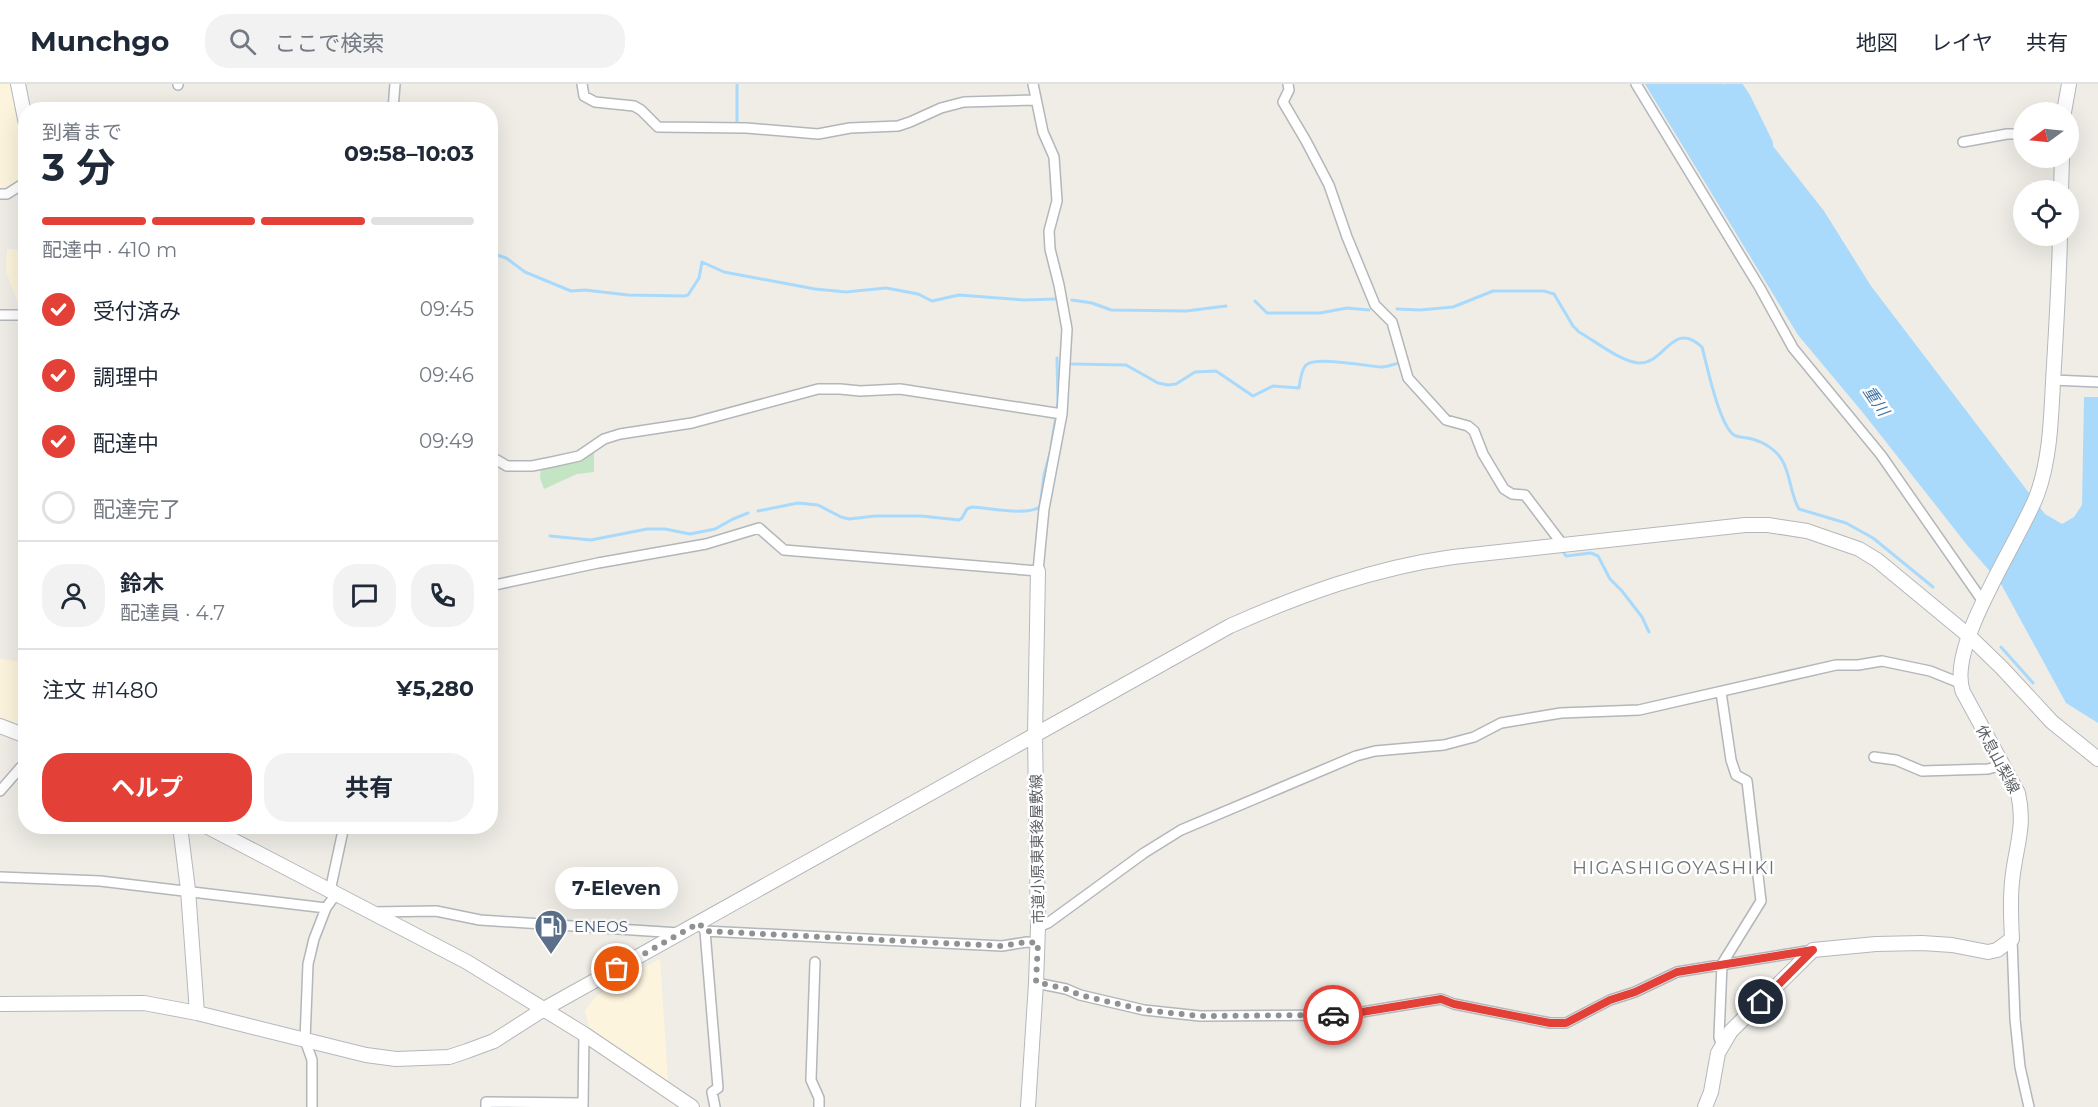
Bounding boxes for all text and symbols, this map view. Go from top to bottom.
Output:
search box [205,14,625,68]
text: Munchgo [30,24,169,58]
icon: search [226,25,259,58]
text: ここで検索 [274,30,384,57]
text: 地図 [1856,30,1898,55]
text: レイヤ [1931,30,1993,55]
text: 共有 [2026,30,2068,55]
north arrow [2013,102,2079,168]
map controls [2013,102,2079,246]
text: 到着まで [42,120,122,144]
text: 09:58–10:03 [344,140,474,167]
text: 3 分 [42,143,115,191]
button: locate [2013,180,2079,246]
text: 配達中 · 410 m [42,238,177,262]
icon: check [42,293,75,326]
text: 09:45 [420,297,474,321]
text: 受付済み [93,298,181,325]
icon: check [42,359,75,392]
text: 09:46 [419,363,474,387]
text: 調理中 [93,364,159,391]
water label: 重川 [1859,382,1894,421]
icon: check [42,425,75,458]
text: 09:49 [419,429,474,453]
text: 配達中 [93,430,159,457]
text: 配達完了 [93,496,181,523]
button: person [42,564,105,627]
button: chat [333,564,396,627]
button: phone [411,564,474,627]
text: 鈴木 [120,570,164,597]
text: 配達員 · 4.7 [120,601,225,625]
text: ¥5,280 [396,675,474,702]
text: 注文 #1480 [42,677,158,704]
street label: 休息山梨線 [1972,721,2024,797]
button: ヘルプ [42,753,252,822]
button: 共有 [264,753,474,822]
street label: 市道小原東東後屋敷線 [1026,774,1048,924]
district label: HIGASHIGOYASHIKI [1572,857,1776,879]
callout: 7-Eleven [556,867,678,909]
text: 7-Eleven [572,876,661,900]
fuel station icon: ENEOS [533,908,569,955]
place label: ENEOS [574,917,628,936]
pin [591,943,642,994]
icon: bag [600,952,633,985]
pin [1735,976,1786,1027]
courier [1303,985,1363,1045]
icon: home [1744,985,1777,1018]
icon: car [1317,999,1350,1032]

